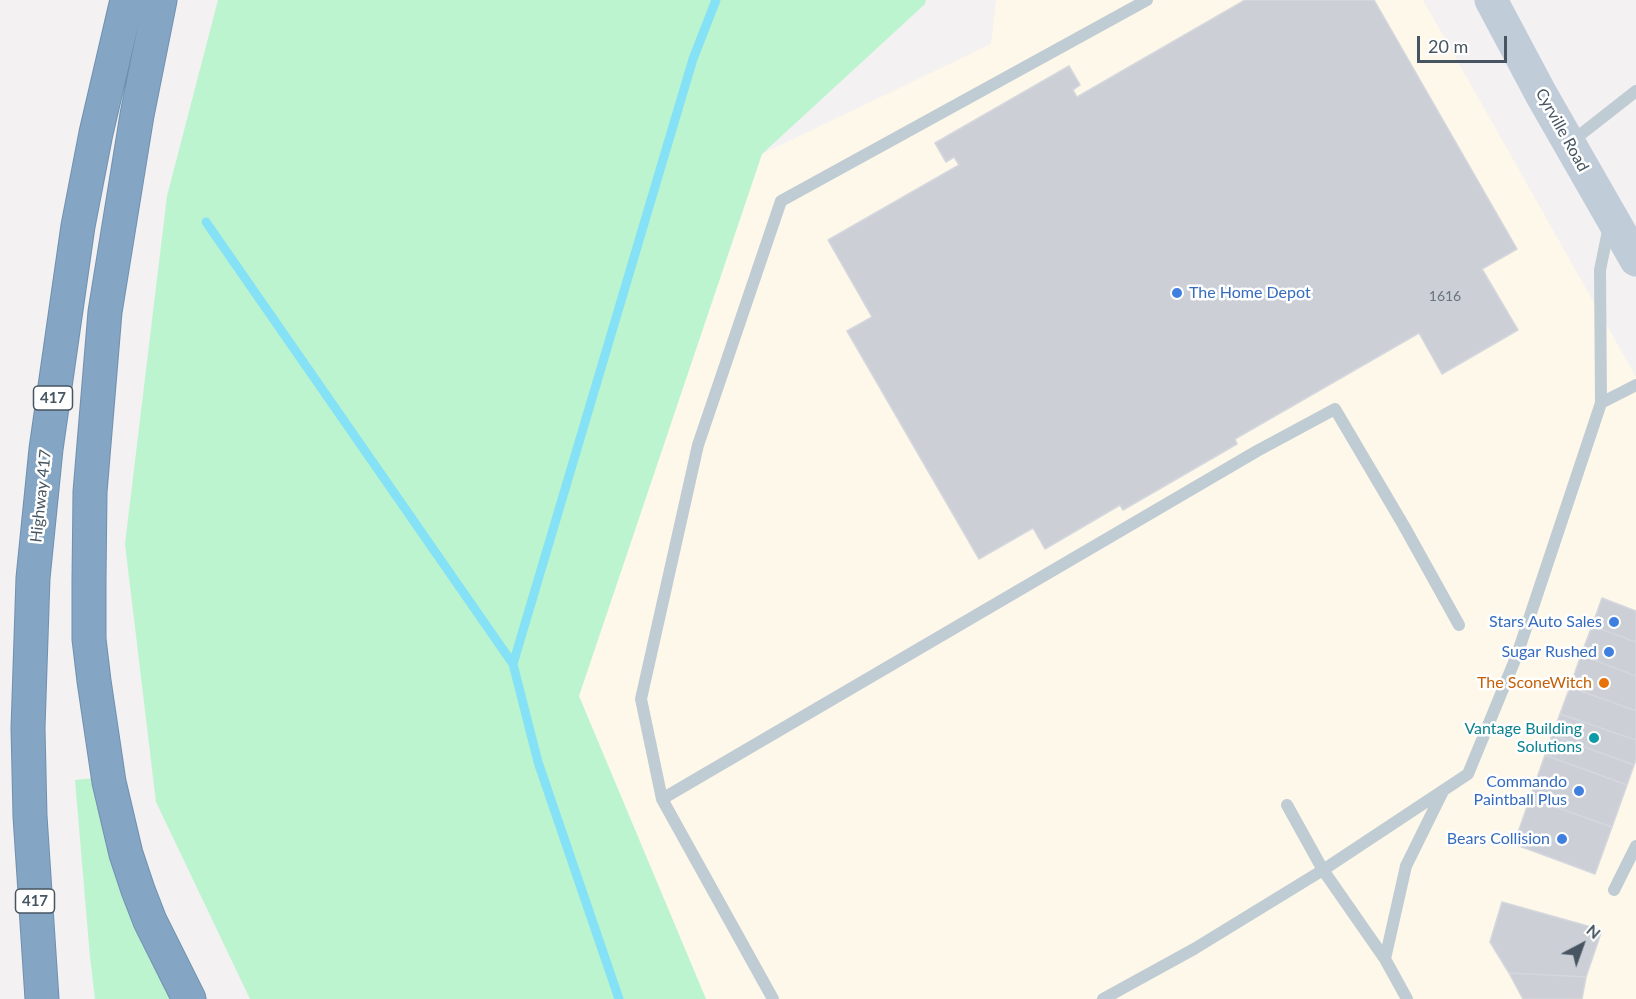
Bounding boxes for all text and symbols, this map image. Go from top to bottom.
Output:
scale bar [1420,24,1510,62]
text: 20 m [1428,35,1468,57]
street label: Cyrville Road [1531,85,1593,175]
place label: The Home Depot [1189,283,1311,303]
marker: The Home Depot [1170,286,1184,300]
house number: 1616 [1429,288,1461,304]
road number: 417 [34,386,72,410]
street label: Highway 417 [27,448,55,544]
place label: Stars Auto Sales [1489,612,1602,632]
marker: Stars Auto Sales [1607,615,1621,629]
place label: Sugar Rushed [1501,642,1597,662]
marker: Sugar Rushed [1602,645,1616,659]
place label: The SconeWitch [1477,673,1592,693]
marker: The SconeWitch [1597,676,1611,690]
place label: Vantage Building Solutions [1464,719,1582,757]
marker: Vantage Building Solutions [1587,731,1601,745]
place label: Commando Paintball Plus [1474,772,1567,810]
marker: Commando Paintball Plus [1572,784,1586,798]
place label: Bears Collision [1447,829,1550,849]
marker: Bears Collision [1555,832,1569,846]
road number: 417 [15,889,54,913]
north arrow [1552,915,1612,975]
text: N [1583,920,1605,942]

